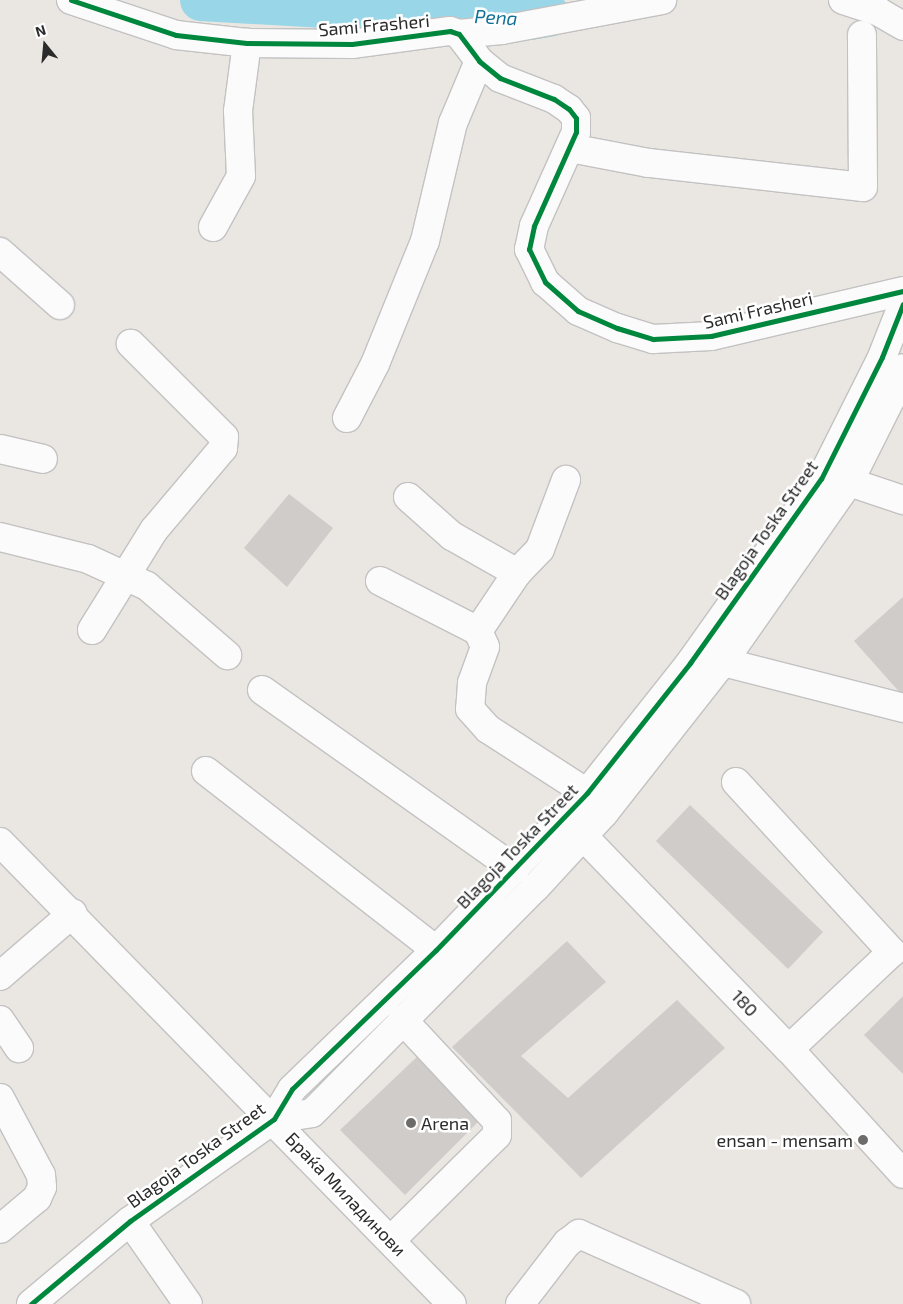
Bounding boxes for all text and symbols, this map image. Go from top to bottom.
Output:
water label: Pena [474,4,518,30]
street label: Sami Frasheri [317,9,431,41]
north arrow [20,20,70,70]
text: N [33,21,48,40]
street label: Sami Frasheri [701,287,815,333]
street label: Blagoja Toska Street [710,456,822,604]
street label: Blagoja Toska Street [452,779,582,913]
street label: 180 [727,985,763,1021]
street label: Blagoja Toska Street [123,1098,269,1212]
place label: Arena [421,1112,469,1134]
marker: Arena [405,1117,417,1129]
street label: Браќа Миладинови [281,1128,411,1260]
place label: ensan - mensam [717,1129,853,1151]
marker: ensan - mensam [857,1134,869,1146]

